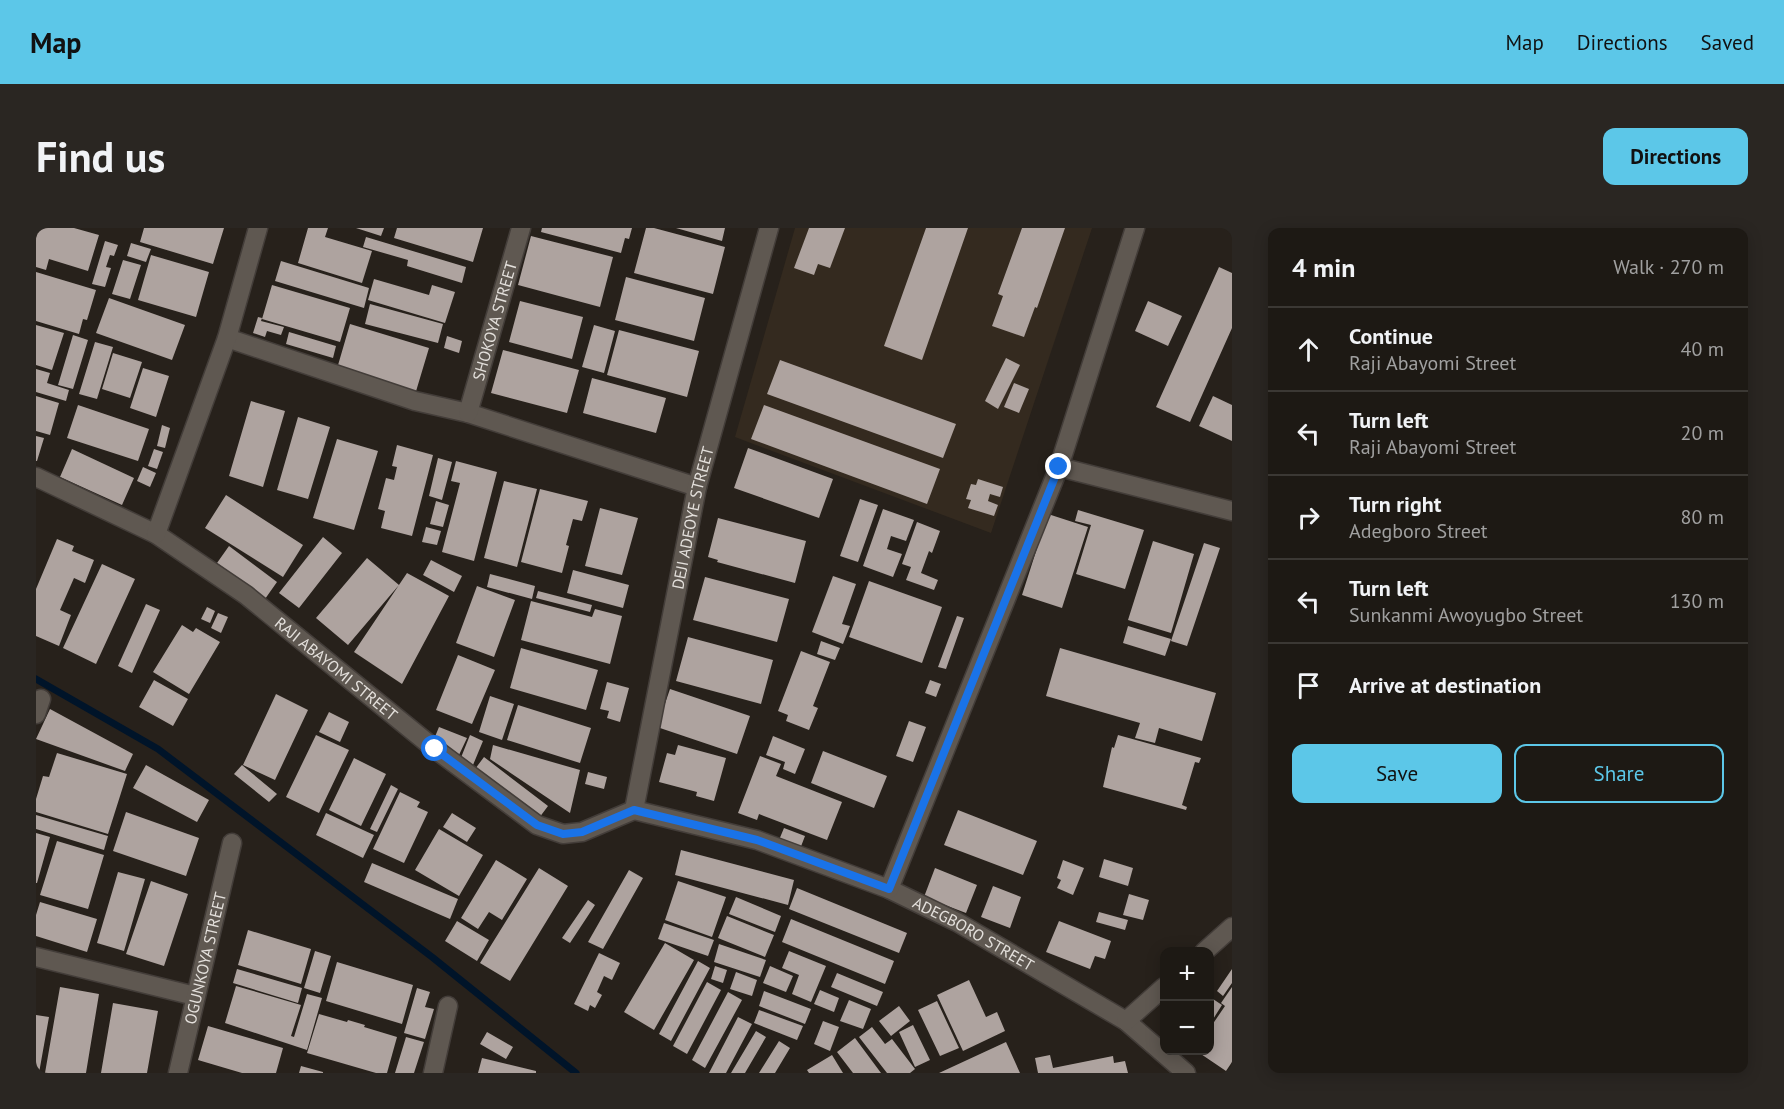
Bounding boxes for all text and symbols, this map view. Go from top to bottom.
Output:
text: Map [30,24,81,61]
text: Map [1505,29,1544,56]
text: Directions [1577,29,1668,56]
text: Saved [1701,29,1754,56]
button: Directions [1603,128,1748,185]
text: Find us [36,129,165,184]
text: 4 min [1292,251,1355,284]
text: Walk · 270 m [1613,254,1724,280]
street label: SHOKOYA STREET [468,259,521,383]
text: Continue [1349,322,1433,350]
icon: ahead [1292,333,1325,366]
text: 40 m [1681,336,1724,362]
text: Raji Abayomi Street [1349,350,1516,376]
text: Turn left [1349,406,1429,434]
icon: left [1292,417,1325,450]
text: 20 m [1681,420,1724,446]
text: Raji Abayomi Street [1349,434,1516,460]
street label: DEJI ADEOYE STREET [667,444,718,591]
route end [1045,453,1071,479]
text: Turn right [1349,490,1441,518]
icon: right [1292,501,1325,534]
text: 80 m [1681,504,1724,530]
text: Adegboro Street [1349,518,1488,544]
text: Turn left [1349,574,1429,602]
icon: left [1292,585,1325,618]
text: 130 m [1670,588,1724,614]
text: Sunkanmi Awoyugbo Street [1349,602,1583,628]
street label: RAJI ABAYOMI STREET [271,613,402,724]
icon: arrive [1292,669,1325,702]
text: Arrive at destination [1349,671,1541,699]
route start [421,735,447,761]
button: Save [1292,744,1502,803]
button: Share [1514,744,1724,803]
street label: OGUNKOYA STREET [180,890,230,1026]
street label: ADEGBORO STREET [910,892,1038,975]
map controls [1160,947,1214,1055]
button: + [1160,947,1214,1001]
button: − [1160,1001,1214,1055]

